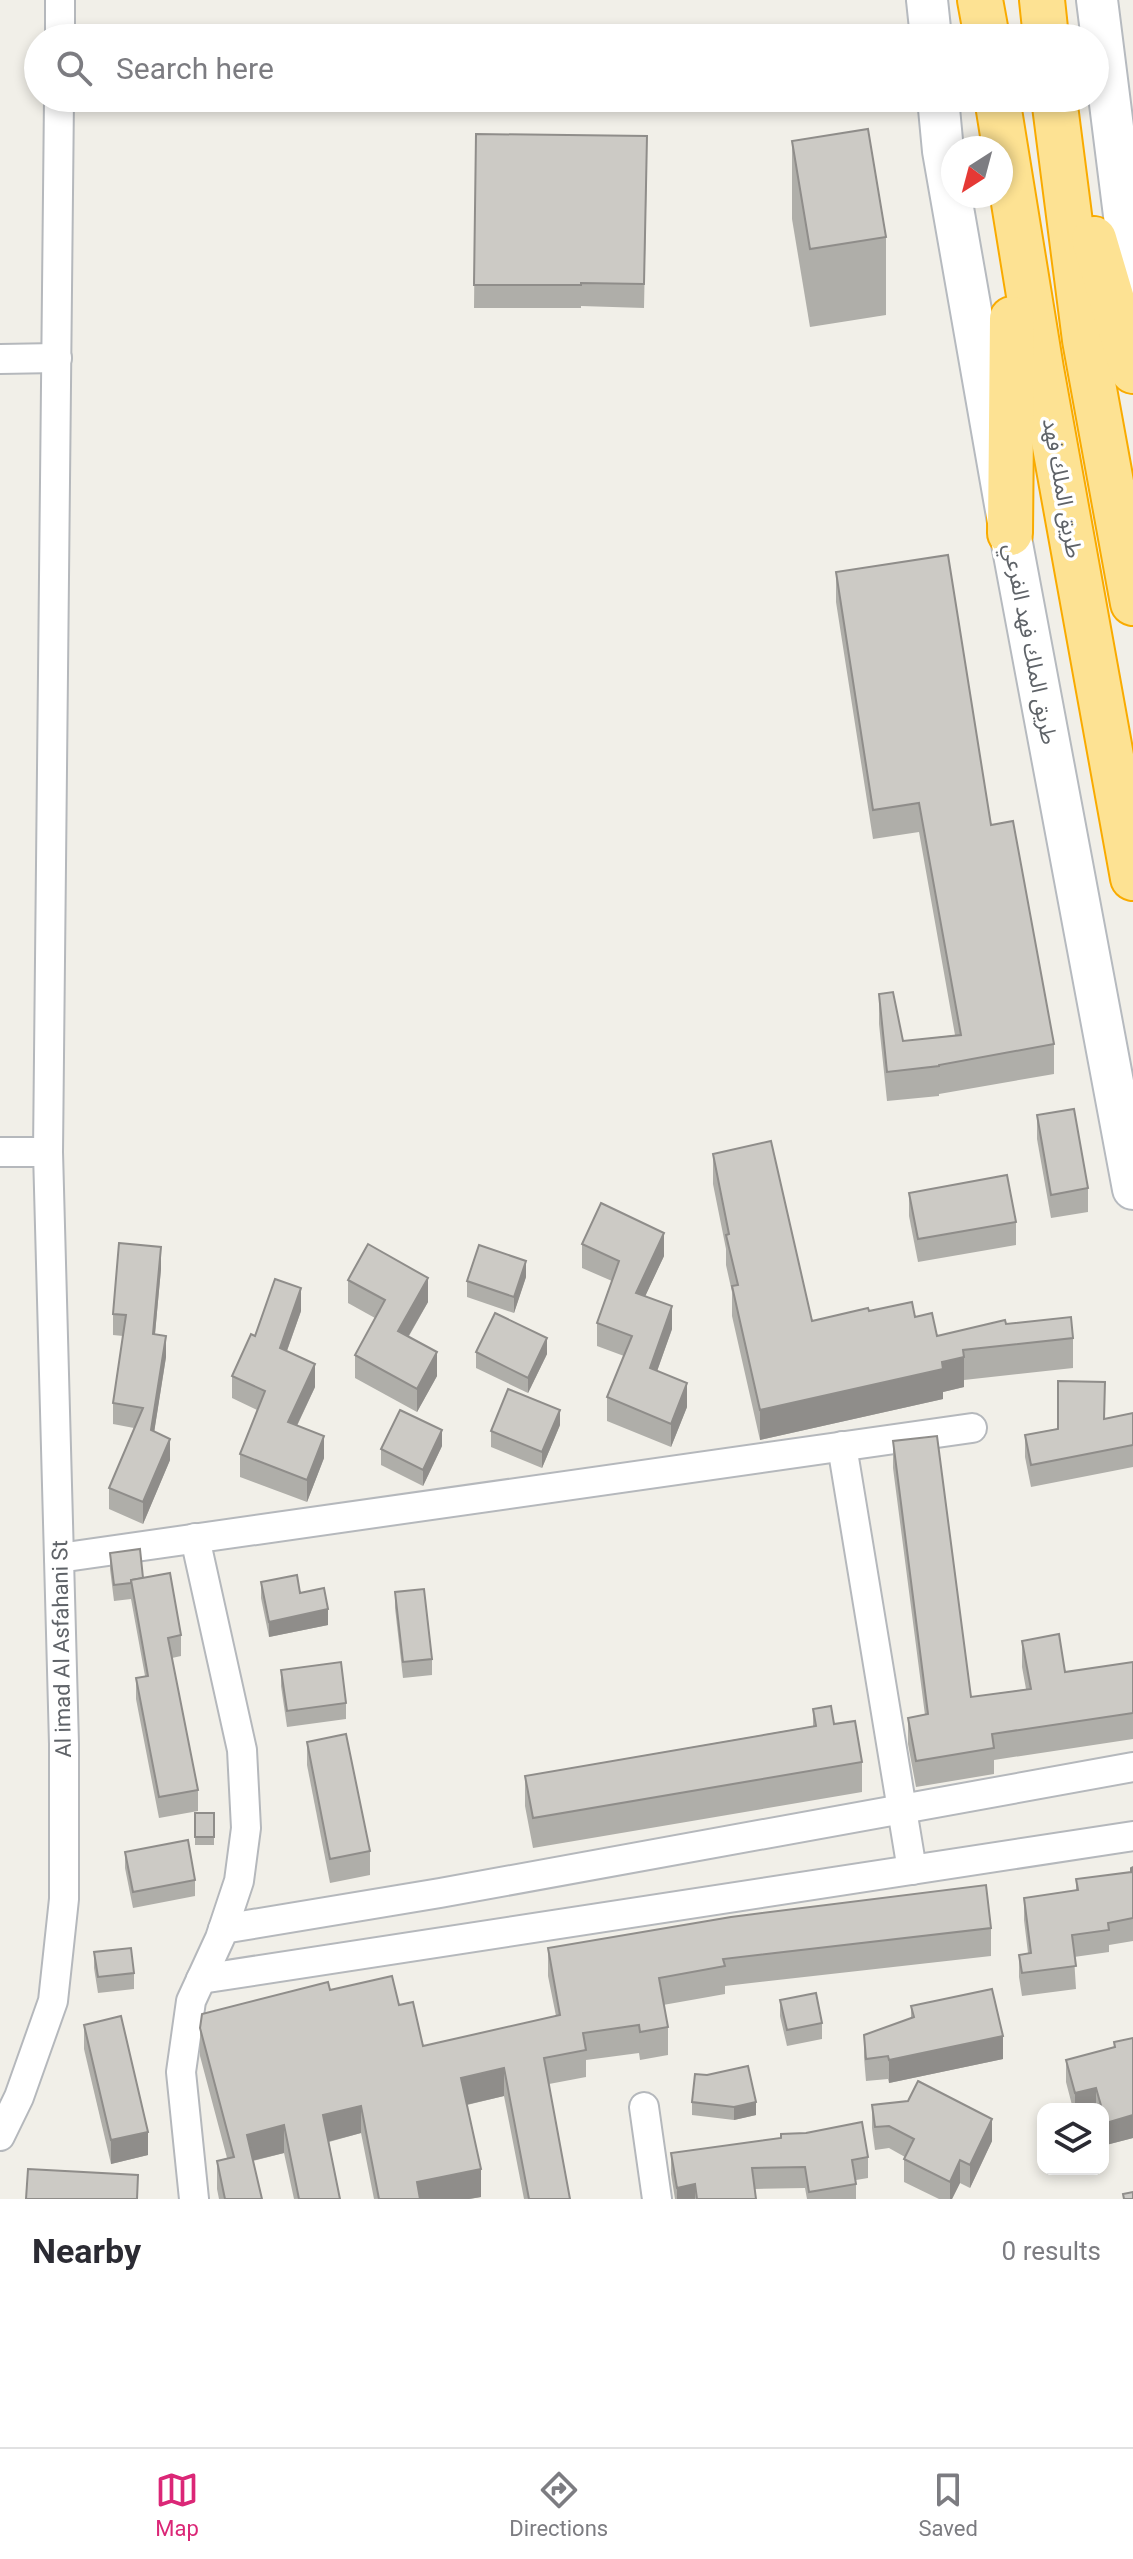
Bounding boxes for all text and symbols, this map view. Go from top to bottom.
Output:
search box [24,24,1109,112]
icon: search [52,46,96,90]
text: Search here [116,51,274,86]
north arrow [941,136,1013,208]
street label: طريق الملك فهد [1037,416,1087,560]
street label: طريق الملك فهد الفرعي [995,541,1062,747]
street label: Al imad Al Asfahani St [47,1540,76,1758]
map controls [1037,2103,1109,2175]
button: layers [1037,2103,1109,2175]
text: Nearby [32,2231,141,2271]
text: 0 results [1002,2236,1101,2266]
tab: Map [155,2468,199,2541]
tab: Directions [509,2468,608,2541]
tab: Saved [918,2468,978,2541]

